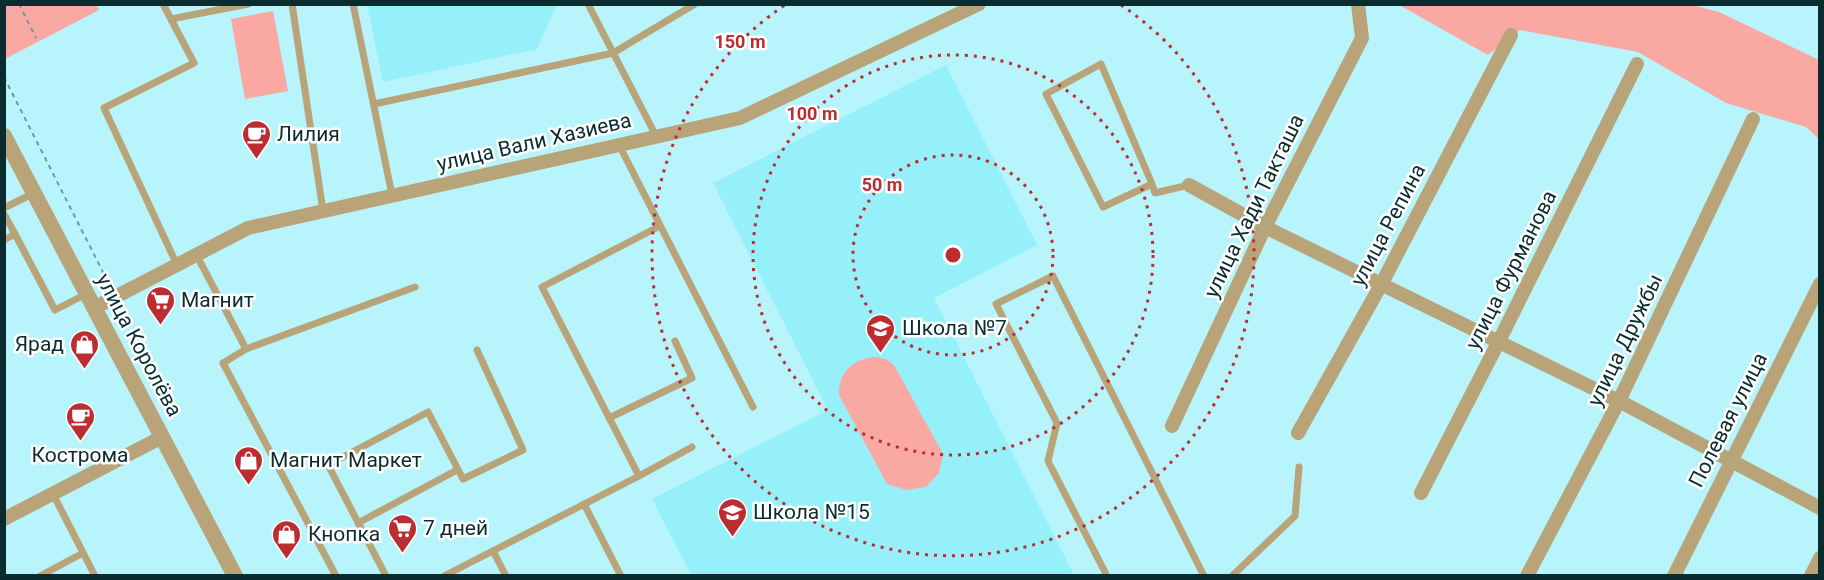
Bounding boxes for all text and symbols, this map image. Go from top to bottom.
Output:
text: 150 m [714,31,766,52]
text: 100 m [786,103,838,124]
street label: улица Вали Хазиева [434,108,634,176]
street label: улица Хади Такташа [1199,110,1309,302]
cafe icon: Лилия [240,118,272,160]
place label: Лилия [277,122,340,146]
street label: улица Репина [1346,160,1430,290]
text: 50 m [862,174,902,195]
street label: улица Фурманова [1461,186,1561,354]
centre of rings [943,245,963,265]
street label: улица Королёва [91,269,187,421]
street label: улица Дружбы [1583,270,1667,410]
supermarket icon: Магнит [144,284,176,326]
place label: Магнит [181,288,254,312]
school or university icon: Школа №7 [865,312,897,354]
place label: Школа №7 [902,316,1007,340]
shop icon: Ярад [69,328,101,370]
place label: Ярад [15,332,64,356]
street label: Полевая улица [1684,349,1772,491]
cafe icon: Кострома [64,400,96,442]
place label: Кострома [31,443,129,467]
shop icon: Магнит Маркет [233,444,265,486]
place label: Магнит Маркет [270,448,422,472]
school or university icon: Школа №15 [716,496,748,538]
place label: Школа №15 [753,500,870,524]
supermarket icon: 7 дней [386,512,418,554]
place label: 7 дней [423,516,488,540]
shop icon: Кнопка [271,518,303,560]
place label: Кнопка [308,522,380,546]

